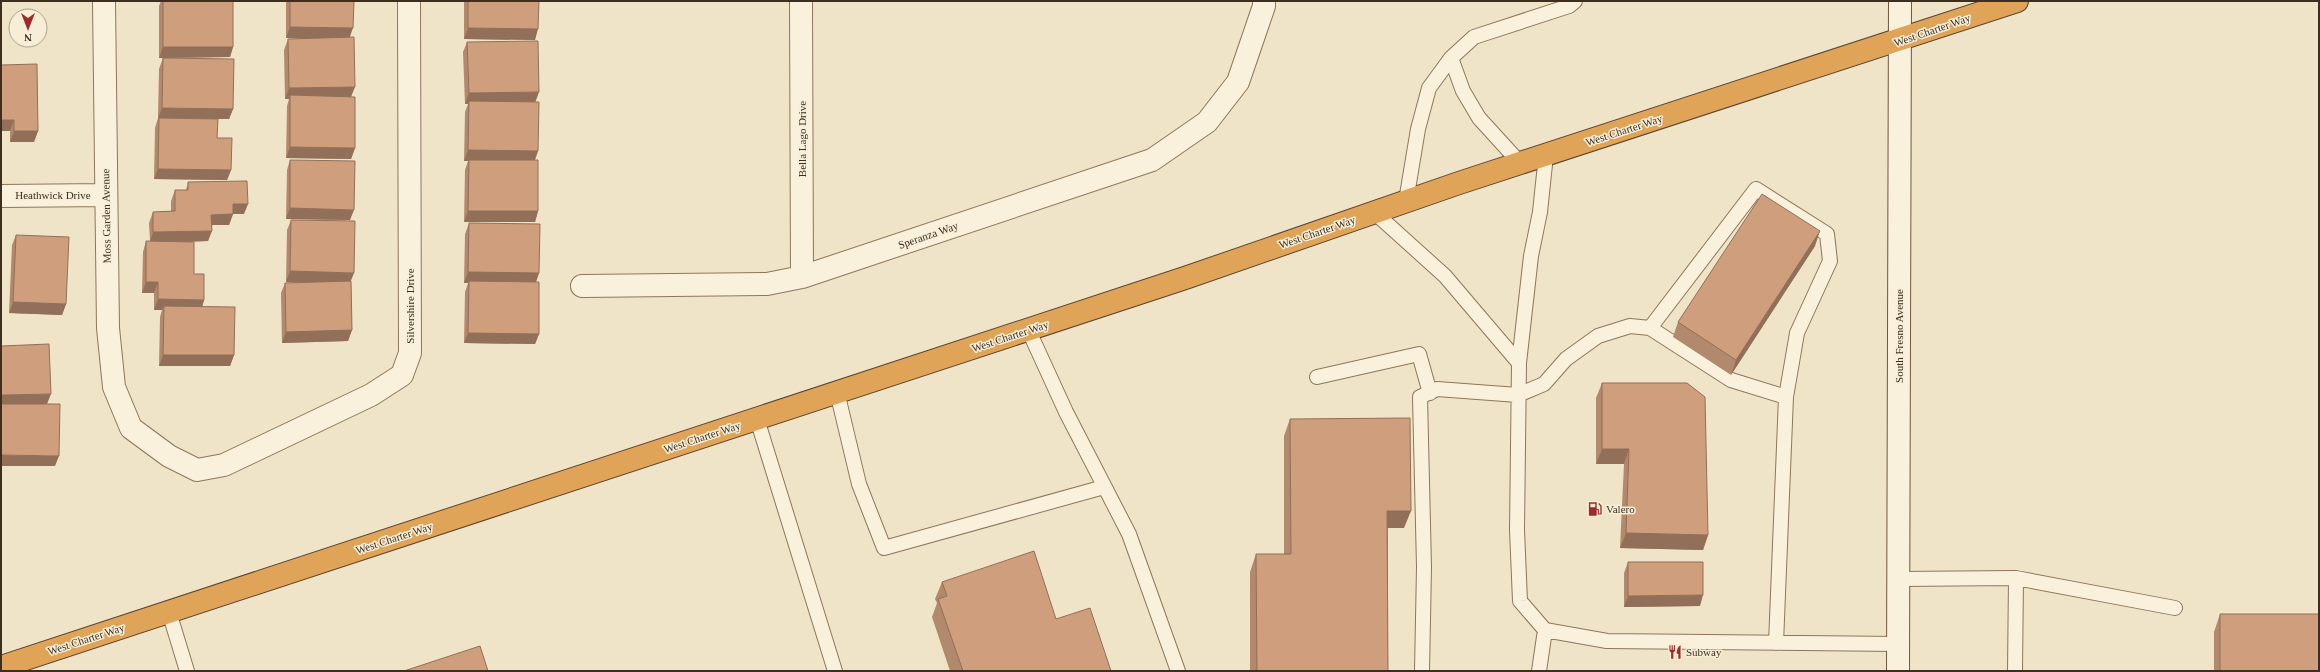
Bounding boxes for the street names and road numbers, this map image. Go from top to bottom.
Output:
street label: West Charter Way [1892,11,1972,49]
street label: Bella Lago Drive [796,101,808,177]
street label: West Charter Way [1584,112,1664,148]
street label: Moss Garden Avenue [99,169,113,263]
street label: Heathwick Drive [15,189,91,201]
street label: West Charter Way [1277,213,1357,251]
street label: Speranza Way [896,219,960,251]
street label: Silvershire Drive [404,268,416,344]
street label: South Fresno Avenue [1893,289,1905,383]
street label: West Charter Way [970,318,1050,354]
street label: West Charter Way [662,419,742,455]
street label: West Charter Way [354,520,434,556]
street label: West Charter Way [46,621,126,657]

